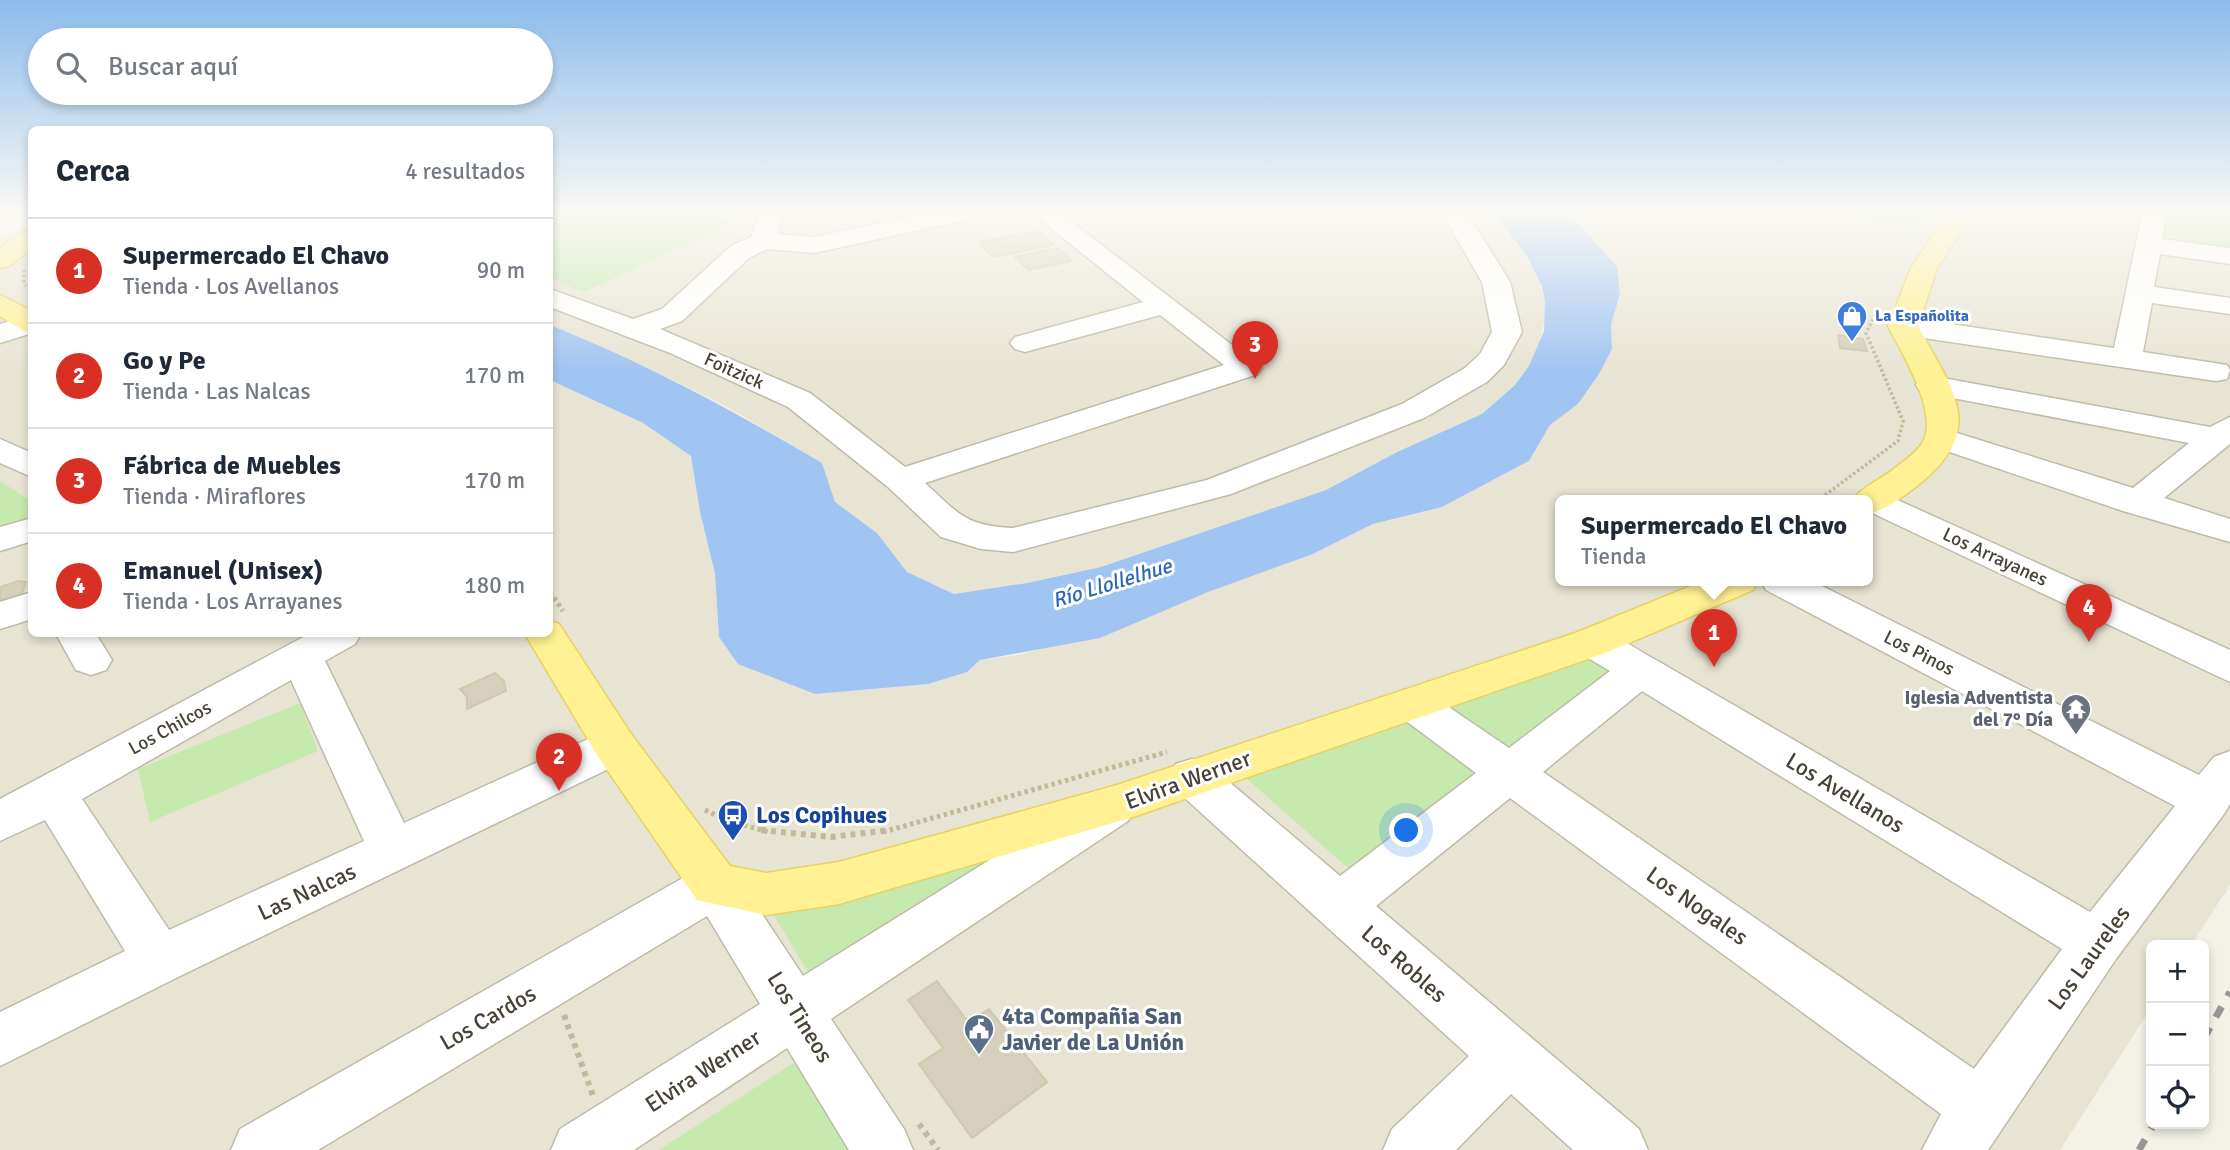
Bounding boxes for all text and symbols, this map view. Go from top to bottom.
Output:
search box [28,28,553,105]
icon: search [52,48,90,86]
text: Buscar aquí [108,51,238,83]
text: Cerca [56,153,130,190]
text: 4 resultados [405,157,525,186]
text: Supermercado El Chavo [123,240,389,272]
text: 1 [73,256,85,285]
text: 90 m [477,256,525,285]
text: Tienda · Los Avellanos [123,272,339,301]
shop icon: La Españolita [1835,299,1869,343]
place label: La Españolita [1875,306,1969,326]
pin: 3 [1232,321,1278,379]
text: Go y Pe [123,345,206,377]
street label: Foitzick [700,347,768,395]
text: 2 [73,361,85,390]
text: 170 m [464,361,525,390]
text: Tienda · Las Nalcas [123,377,311,406]
text: Fábrica de Muebles [123,450,341,482]
text: 3 [73,466,85,495]
text: 170 m [464,466,525,495]
text: Tienda · Miraflores [123,482,306,511]
popup [1555,495,1873,586]
text: Supermercado El Chavo [1581,510,1847,542]
street label: Los Arrayanes [1939,522,2051,592]
text: Tienda [1581,542,1646,571]
water label: Río Llollelhue [1049,552,1176,613]
text: Emanuel (Unisex) [123,555,323,587]
text: 4 [73,571,85,600]
text: 180 m [464,571,525,600]
pin: 4 [2066,584,2112,642]
text: Tienda · Los Arrayanes [123,587,343,616]
pin: 1 [1691,609,1737,667]
street label: Los Pinos [1880,625,1958,681]
place label: Iglesia Adventista del 7° Día [1905,686,2053,732]
temple icon: Iglesia Adventista del 7° Día [2059,692,2093,736]
street label: Los Chilcos [124,695,216,761]
pin: 2 [536,733,582,791]
street label: Elvira Werner [1121,744,1256,816]
street label: Los Avellanos [1780,746,1910,840]
bus stop icon: Los Copihues [716,798,750,842]
place label: Los Copihues [756,801,887,830]
your location [1389,813,1423,847]
street label: Las Nalcas [253,857,361,927]
street label: Los Nogales [1640,860,1754,952]
street label: Los Laureles [2041,900,2137,1016]
street label: Los Robles [1355,919,1453,1009]
map controls [2146,940,2209,1129]
button: + [2146,940,2209,1003]
street label: Los Tineos [761,966,839,1068]
street label: Los Cardos [435,979,541,1057]
place label: 4ta Compañia San Javier de La Unión [1002,1002,1184,1057]
button: − [2146,1003,2209,1066]
public building icon: 4ta Compañia San Javier de La Unión [962,1012,996,1056]
street label: Elvira Werner [640,1023,767,1119]
button: locate [2146,1066,2209,1129]

